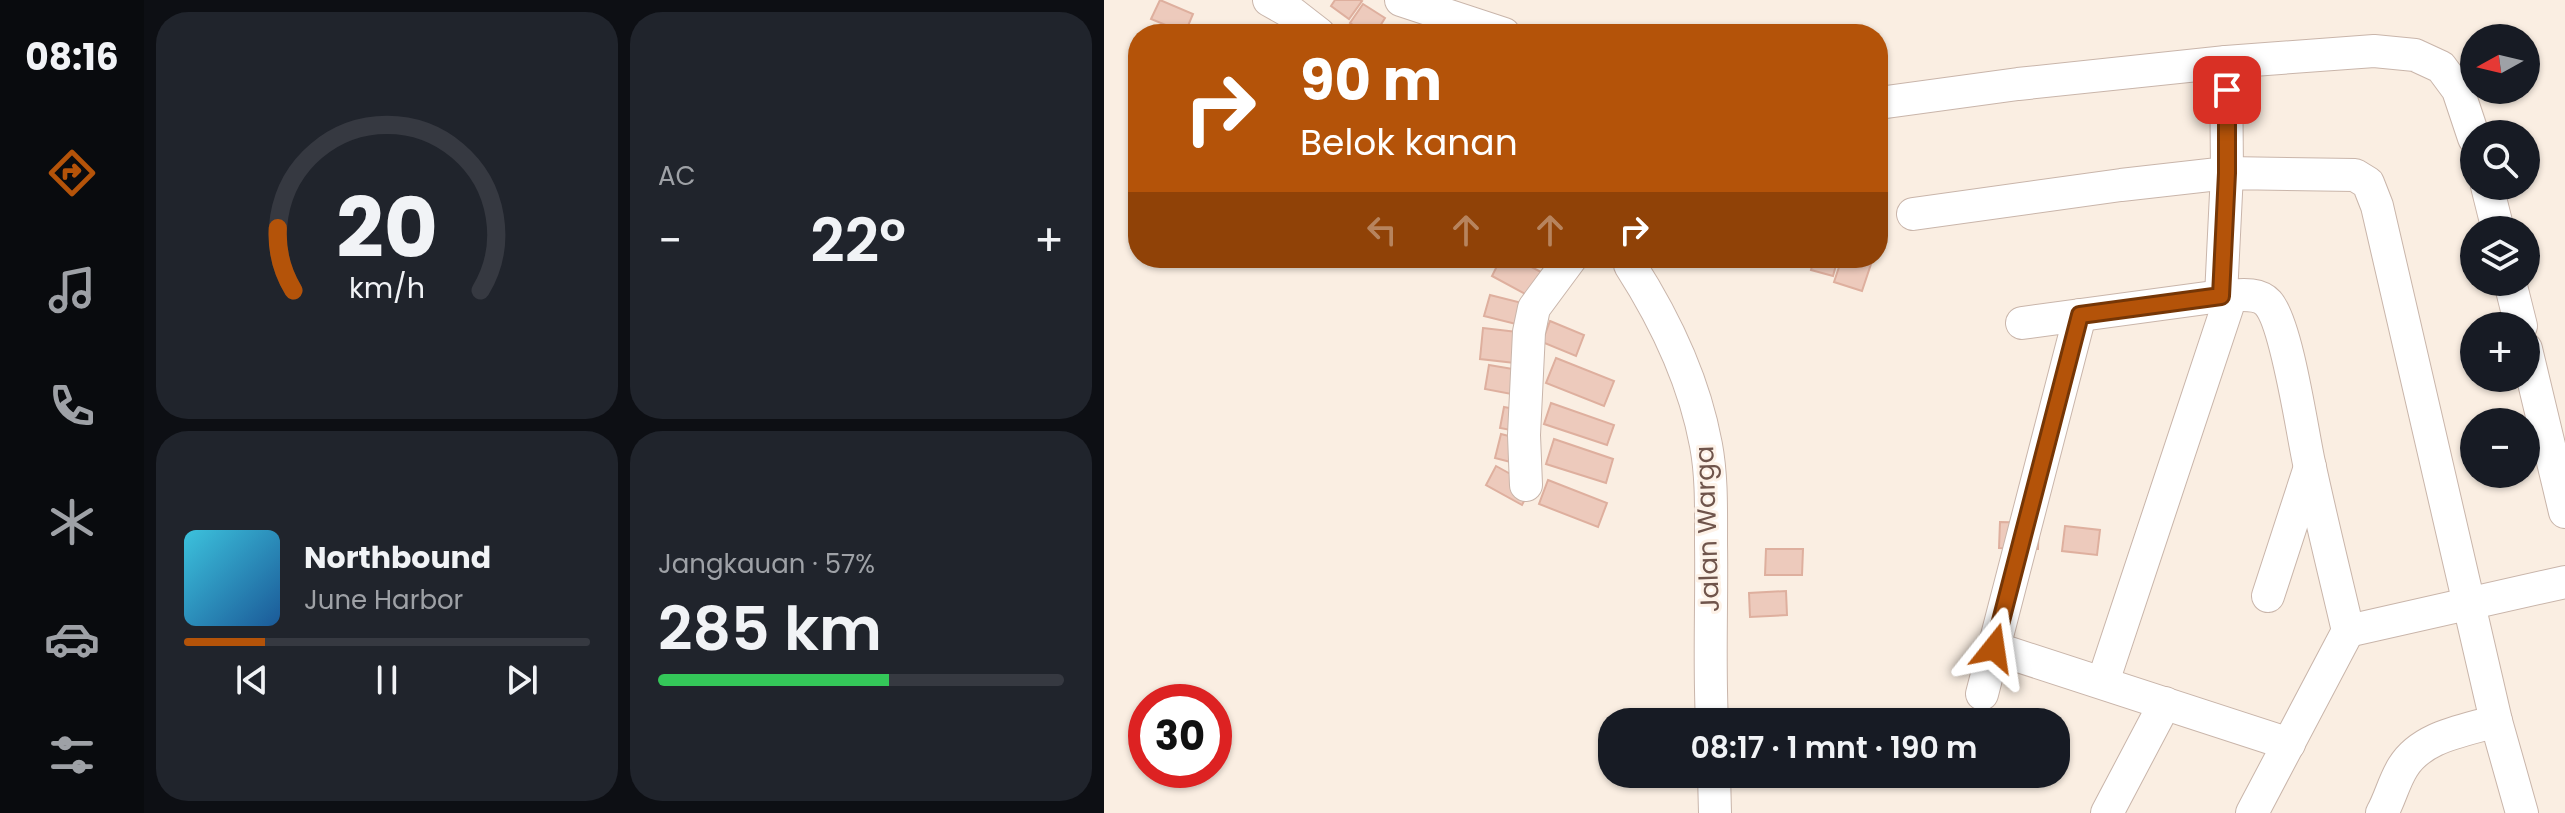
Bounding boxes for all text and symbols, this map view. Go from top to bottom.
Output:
north arrow [2460,24,2540,104]
map controls [2460,24,2540,488]
text: 08:16 [25,32,119,83]
text: 90 m [1300,41,1442,120]
icon: right [1168,56,1272,160]
pin [2193,56,2261,124]
icon: arrive [2205,68,2249,112]
text: Belok kanan [1300,117,1518,168]
button: search [2460,120,2540,200]
icon: directions [44,145,100,201]
text: AC [658,158,696,194]
text: 20 [336,170,438,286]
text: 22° [810,199,906,283]
icon: left [1360,208,1404,252]
icon: ahead [1444,208,1488,252]
icon: ahead [1528,208,1572,252]
icon: right [1612,208,1656,252]
text: − [658,210,682,271]
text: + [1034,210,1064,271]
button: layers [2460,216,2540,296]
icon: music [44,262,100,318]
text: km/h [349,268,425,308]
button: + [2460,312,2540,392]
icon: phone [44,378,100,434]
button: − [2460,408,2540,488]
street label: Jalan Warga [1686,445,1728,613]
icon: climate [44,494,100,550]
text: Northbound [304,536,491,579]
text: Jangkauan · 57% [658,546,875,582]
text: June Harbor [304,582,463,618]
text: 285 km [658,587,882,671]
position arrow [1952,606,2036,690]
icon: car [44,611,100,667]
icon: previous [230,658,274,702]
icon: pause [365,658,409,702]
icon: next [500,658,544,702]
speed limit sign: 30 [1128,684,1232,788]
text: 08:17 · 1 mnt · 190 m [1690,726,1978,769]
icon: filters [44,727,100,783]

